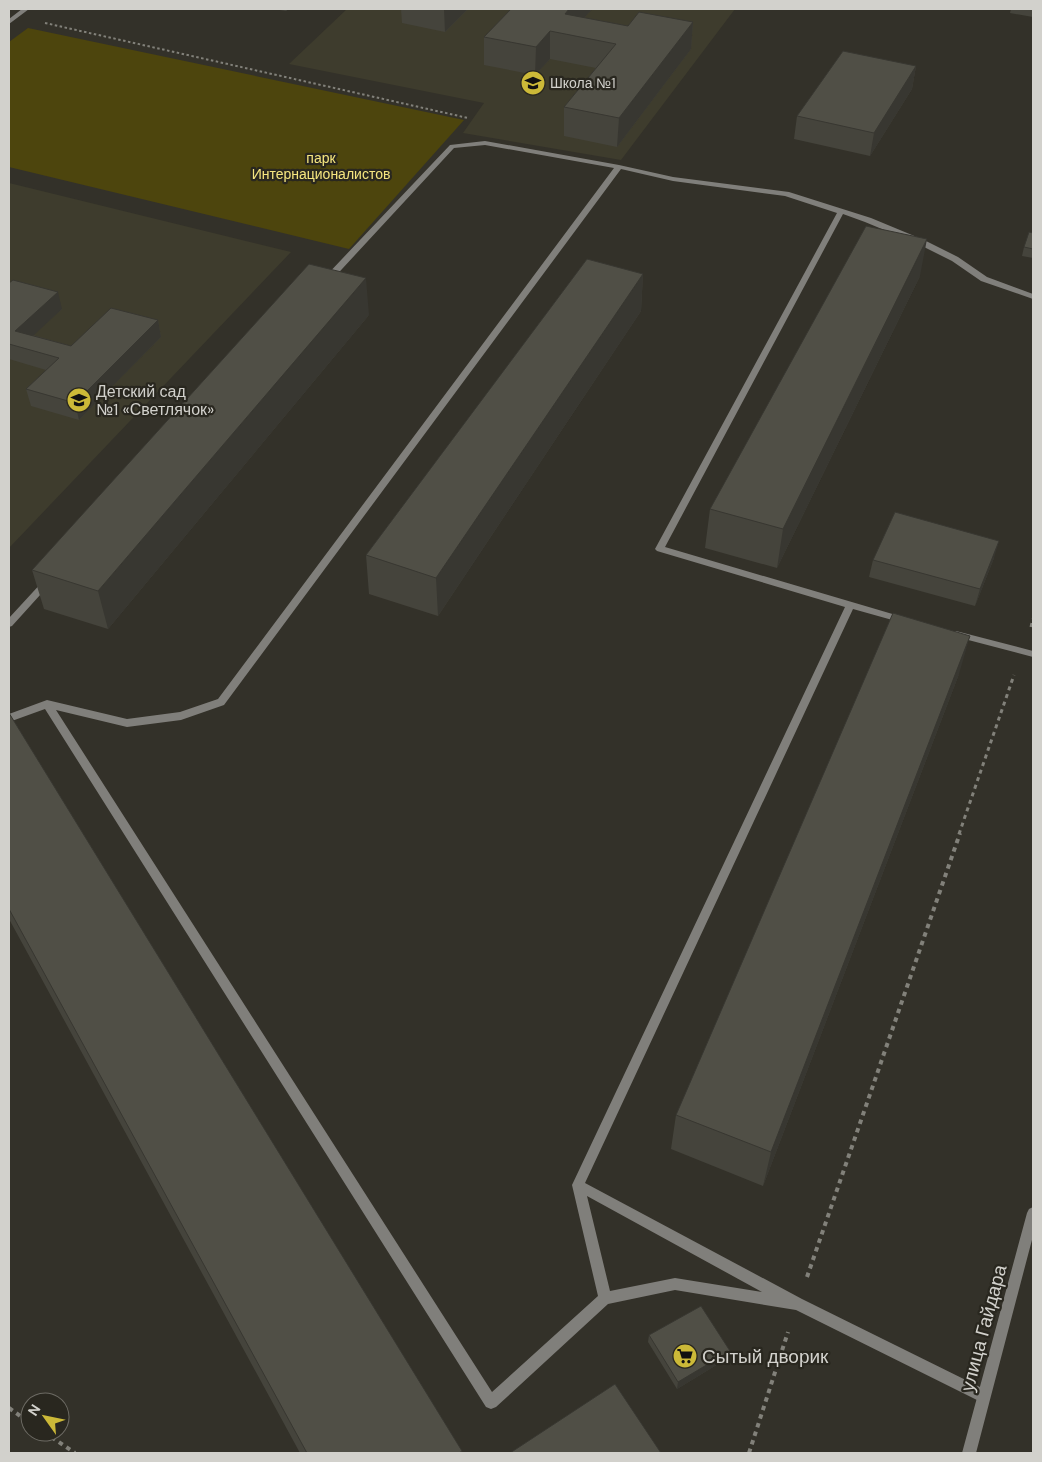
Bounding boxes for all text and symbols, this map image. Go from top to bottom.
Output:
school or university icon: Школа №1 [520,70,546,96]
place label: Школа №1 [550,74,616,92]
park label: парк Интернационалистов [252,149,390,183]
place label: Детский сад №1 «Светлячок» [96,381,214,420]
school or university icon: Детский сад №1 «Светлячок» [66,387,92,413]
street label: улица Гайдара [955,1261,1013,1394]
supermarket icon: Сытый дворик [672,1343,698,1369]
place label: Сытый дворик [702,1344,829,1369]
north arrow [20,1392,70,1442]
text: N [24,1401,44,1419]

